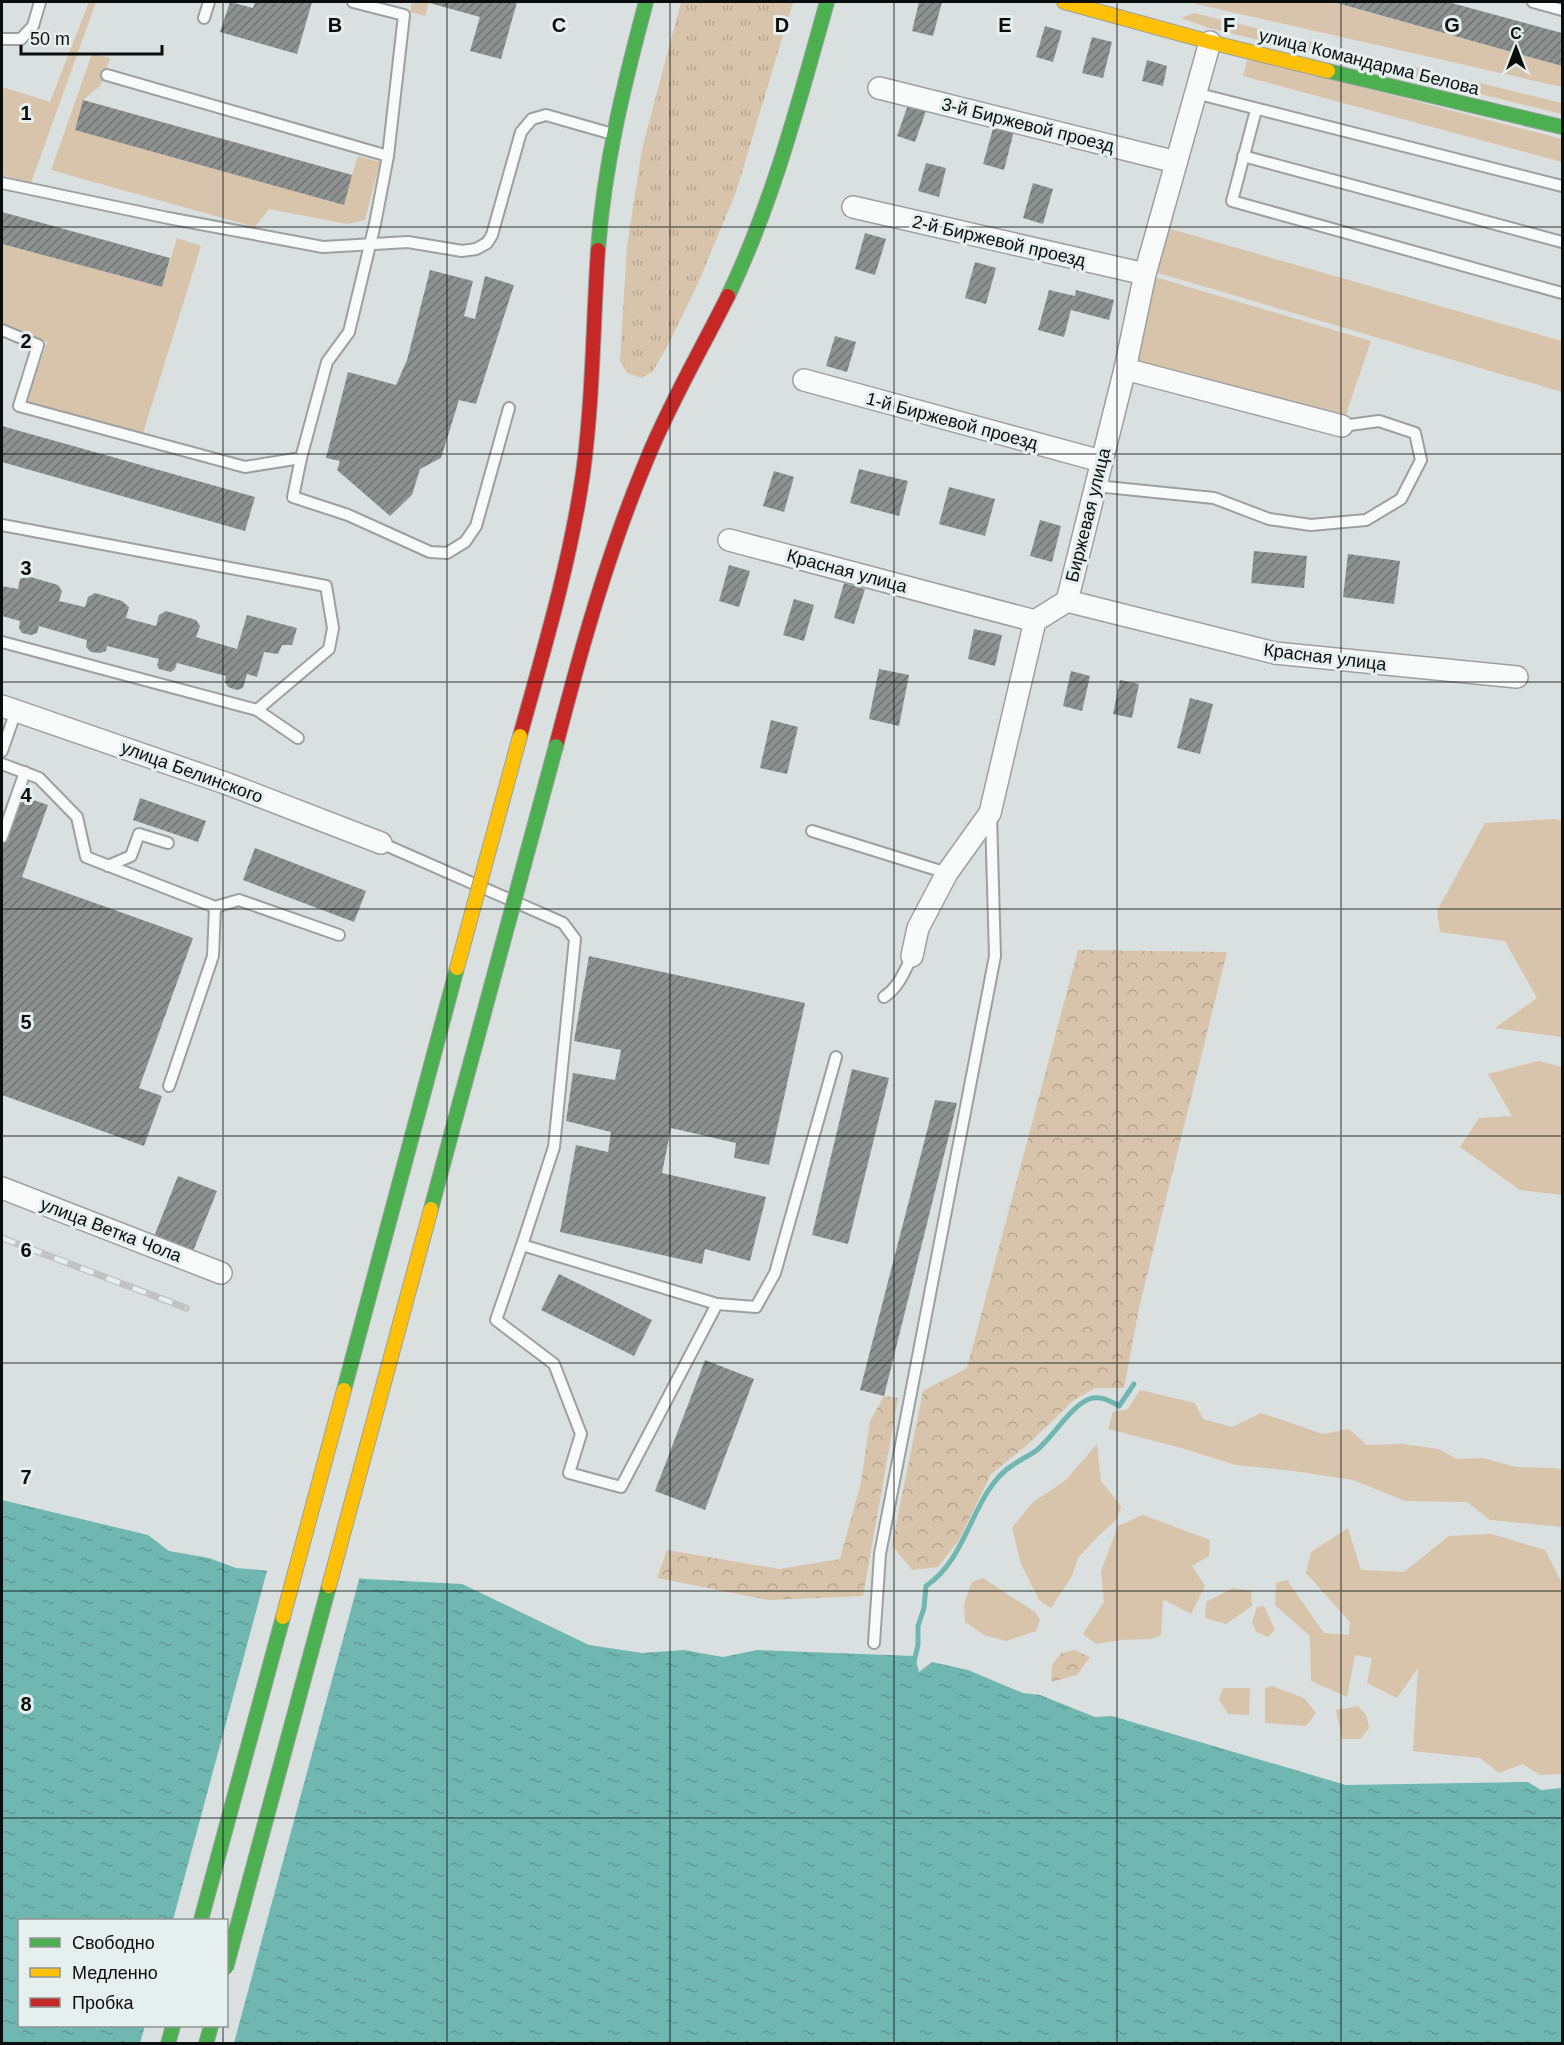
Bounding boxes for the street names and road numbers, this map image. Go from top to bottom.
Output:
street label: улица Командарма Белова [1257,25,1482,99]
street label: 3-й Биржевой проезд [940,94,1117,156]
street label: 2-й Биржевой проезд [910,211,1088,271]
street label: 1-й Биржевой проезд [864,388,1041,454]
street label: Биржевая улица [1062,445,1115,584]
street label: Красная улица [785,545,910,597]
street label: Красная улица [1262,640,1389,675]
street label: улица Белинского [118,737,266,807]
street label: улица Ветка Чола [38,1194,185,1266]

